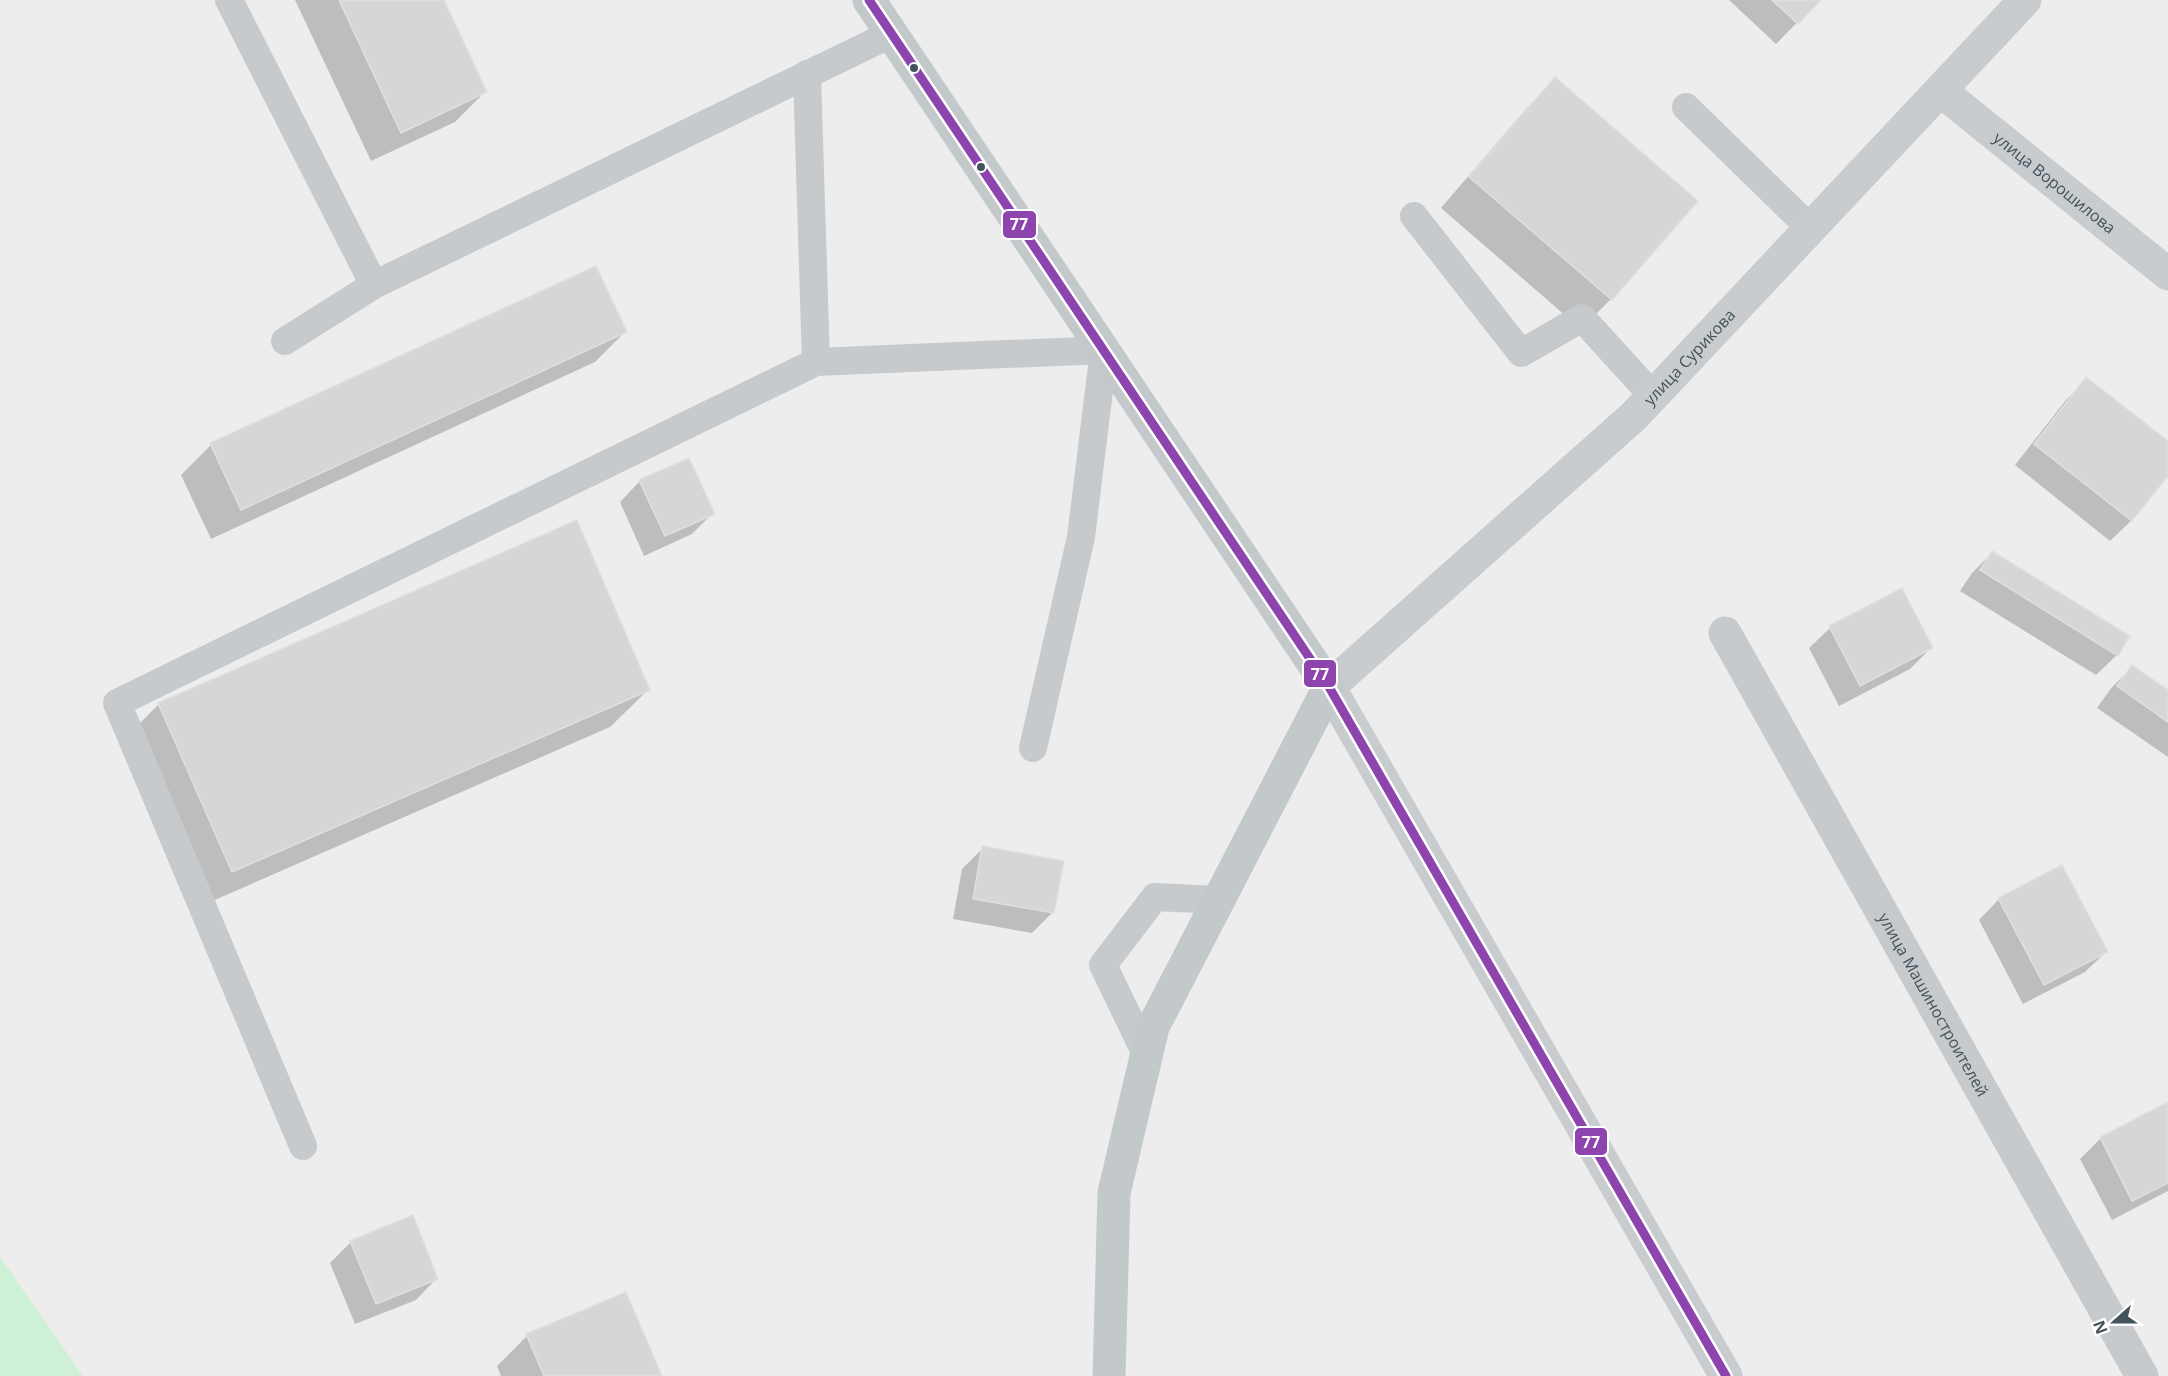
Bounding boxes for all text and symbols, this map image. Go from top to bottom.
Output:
unlabelled marker [908,62,920,74]
street label: улица Ворошилова [1989,127,2120,239]
unlabelled marker [975,161,987,173]
line badge: 77 [1002,210,1037,239]
text: 77 [1010,213,1028,235]
street label: улица Сурикова [1639,304,1740,410]
line badge: 77 [1303,659,1337,688]
text: 77 [1311,663,1329,685]
street label: улица Машиностроителей [1873,909,1994,1100]
line badge: 77 [1574,1127,1608,1156]
text: 77 [1582,1131,1600,1153]
north arrow [2084,1292,2144,1352]
text: N [2087,1317,2113,1337]

